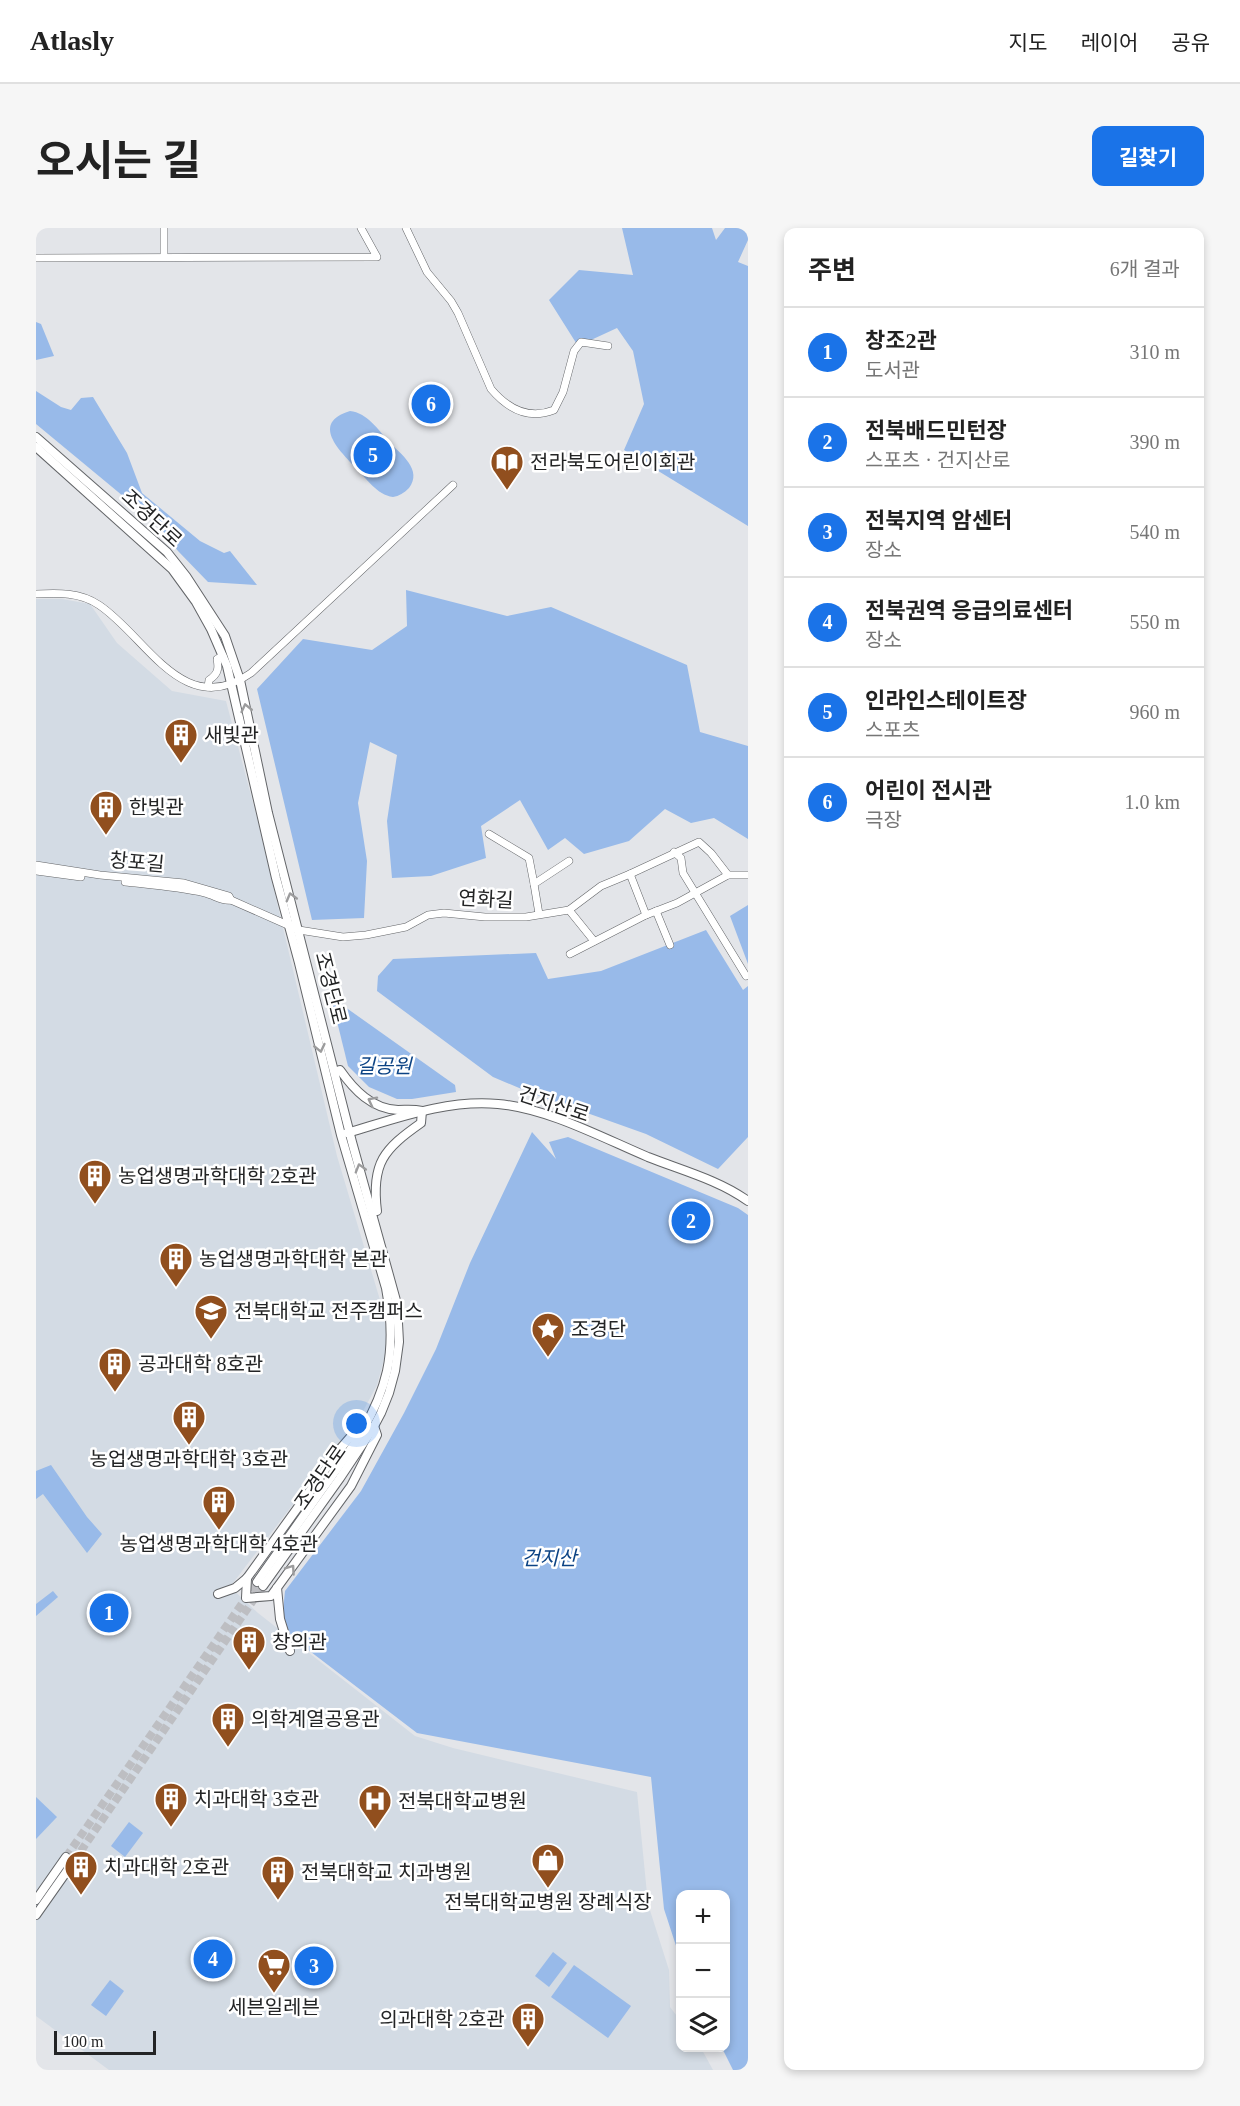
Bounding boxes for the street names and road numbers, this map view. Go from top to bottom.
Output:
street label: 조경단로 [118,485,186,551]
street label: 창포길 [109,849,165,875]
street label: 연화길 [458,887,514,911]
street label: 조경단로 [311,950,351,1026]
street label: 건지산로 [516,1082,592,1126]
street label: 조경단로 [290,1441,350,1513]

